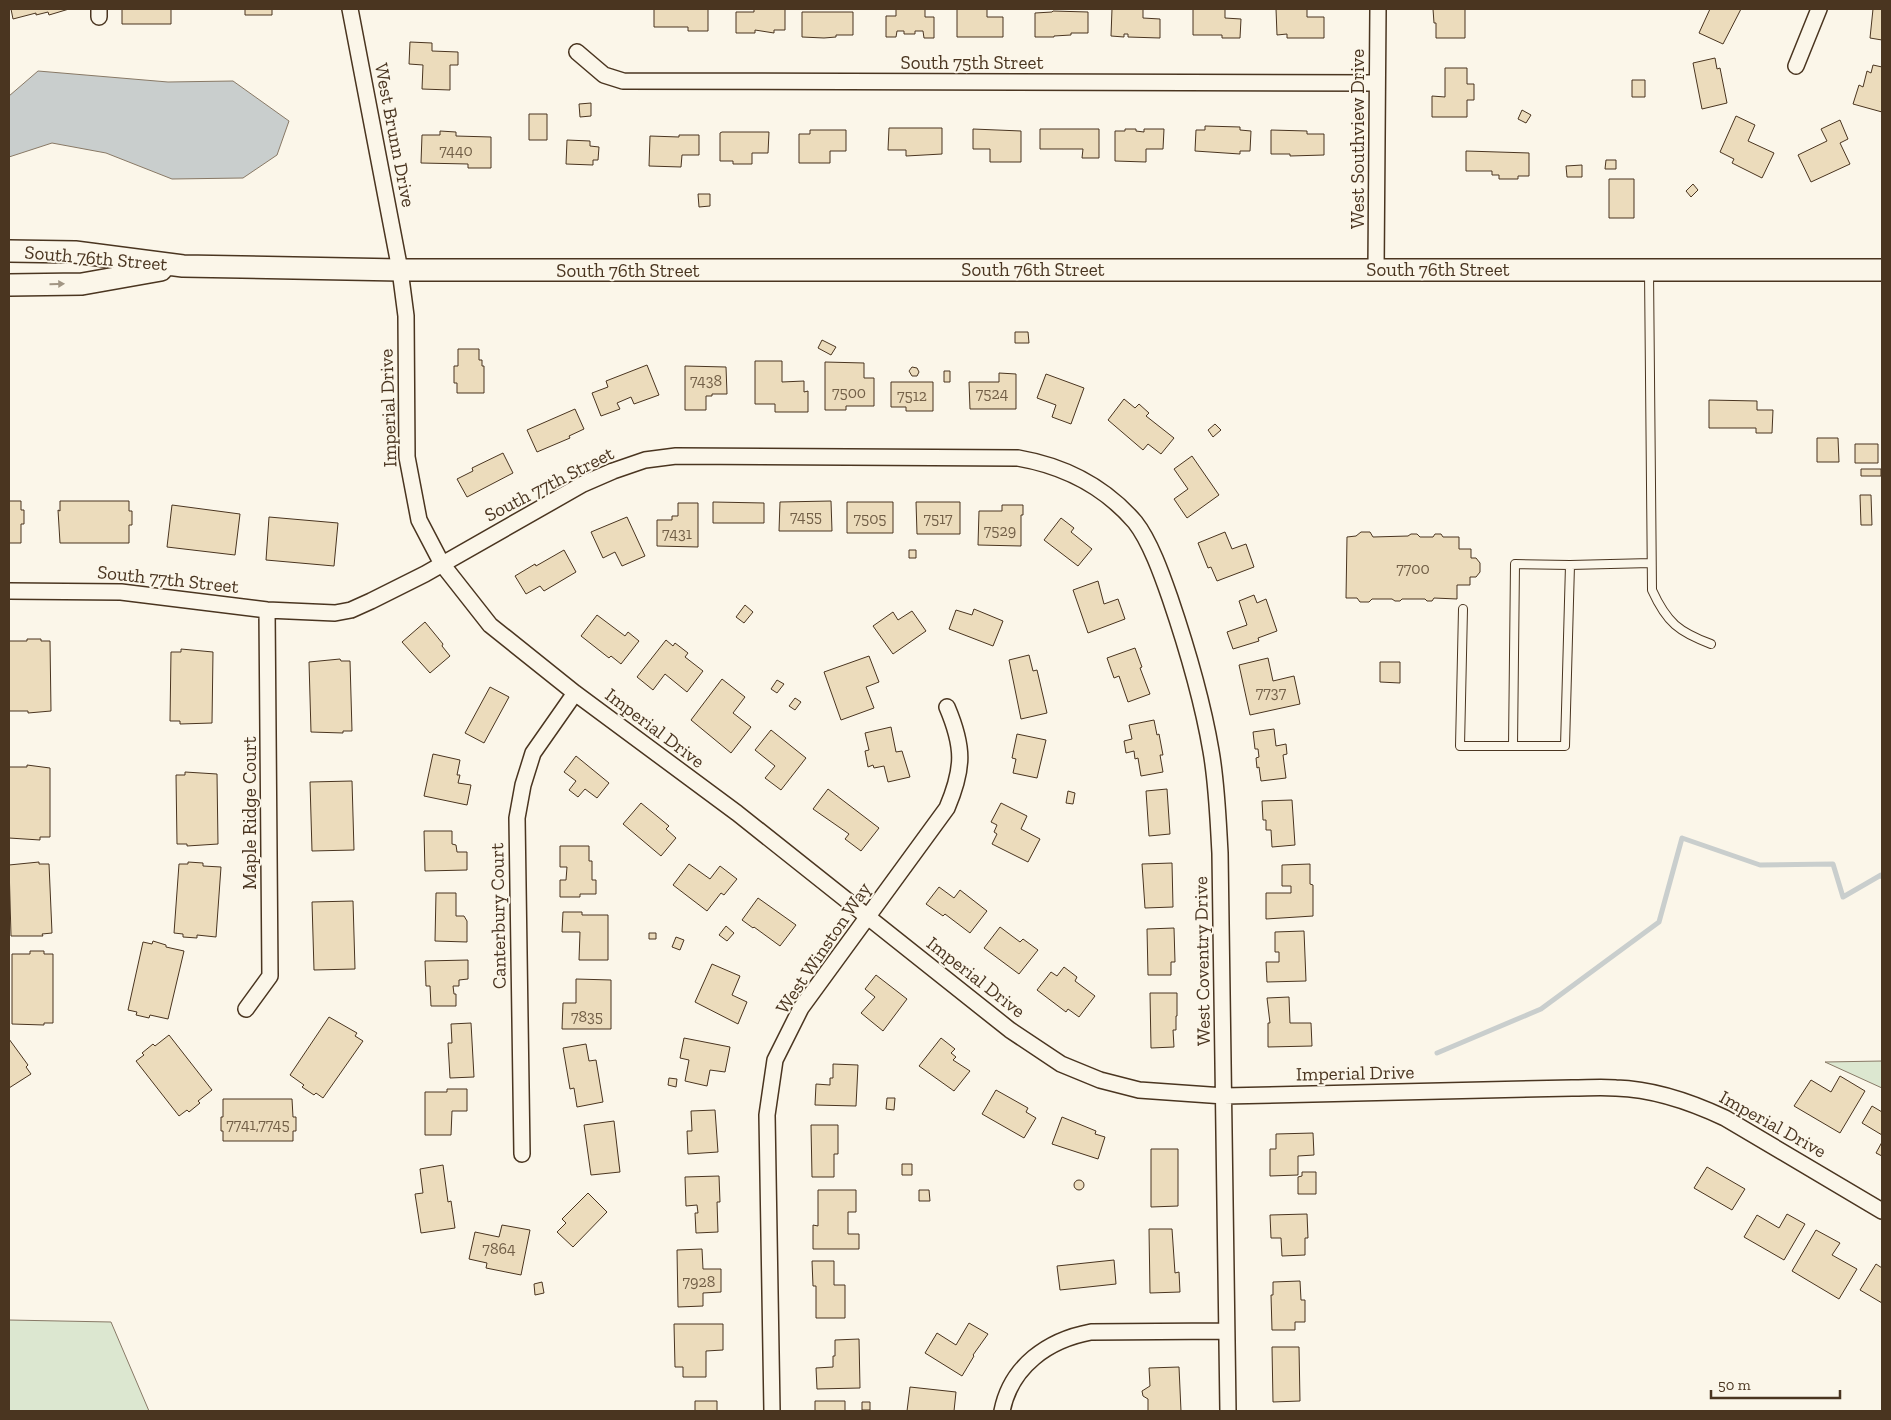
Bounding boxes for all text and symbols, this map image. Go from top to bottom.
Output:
street label: West Southview Drive [1346,49,1369,229]
street label: South 75th Street [901,51,1043,74]
street label: West Brunn Drive [370,61,420,209]
house number: 7440 [439,141,473,160]
street label: South 76th Street [24,240,168,276]
street label: South 76th Street [961,258,1105,281]
street label: South 76th Street [1366,258,1510,281]
street label: South 76th Street [556,259,700,282]
one-way arrow [50,280,66,288]
street label: Imperial Drive [374,348,402,468]
house number: 7438 [690,371,722,390]
house number: 7500 [832,383,866,402]
house number: 7524 [976,384,1009,403]
house number: 7512 [897,386,927,405]
street label: South 77th Street [480,441,618,527]
house number: 7455 [790,507,822,526]
house number: 7505 [853,509,887,528]
house number: 7517 [923,509,953,528]
house number: 7529 [984,521,1016,540]
house number: 7431 [662,524,692,543]
house number: 7700 [1396,559,1430,578]
street label: South 77th Street [96,560,240,598]
street label: Imperial Drive [601,683,709,773]
house number: 7737 [1256,683,1287,702]
street label: Maple Ridge Court [238,736,261,890]
street label: Canterbury Court [485,843,511,989]
street label: West Coventry Drive [1189,876,1215,1046]
street label: West Winston Way [771,878,876,1018]
street label: Imperial Drive [922,931,1030,1023]
house number: 7835 [571,1007,603,1026]
street label: Imperial Drive [1296,1060,1414,1086]
street label: Imperial Drive [1716,1085,1830,1163]
house number: 7741,7745 [226,1115,290,1134]
house number: 7864 [482,1239,516,1258]
house number: 7928 [683,1272,715,1291]
scale bar [1711,1368,1840,1400]
text: 50 m [1718,1376,1751,1394]

